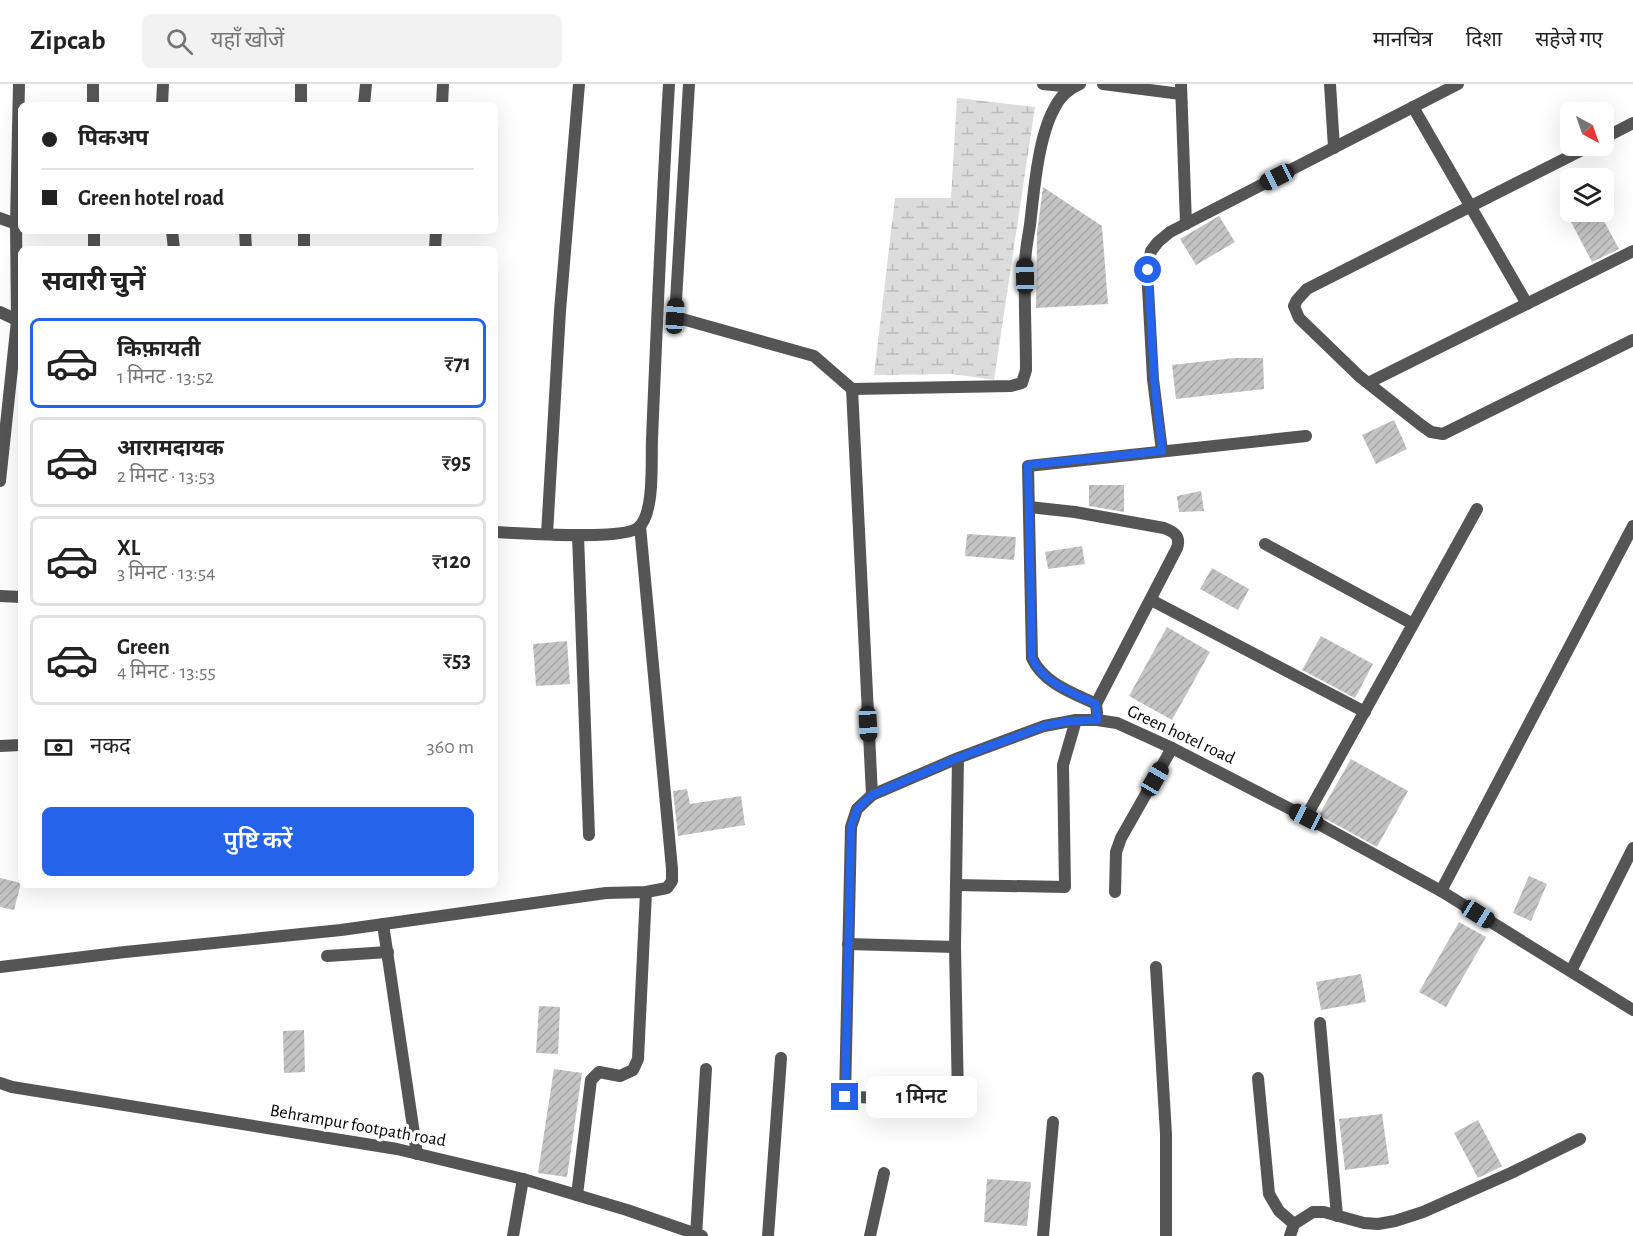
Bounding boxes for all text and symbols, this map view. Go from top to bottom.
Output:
search box [142,14,562,68]
icon: search [163,25,196,58]
text: Zipcab [30,27,106,55]
text: यहाँ खोजें [211,29,284,51]
text: मानचित्र [1373,29,1433,50]
text: दिशा [1466,29,1502,50]
text: सहेजे गए [1535,29,1603,50]
north arrow [1560,102,1614,156]
map controls [1560,102,1614,222]
text: पिकअप [78,127,149,149]
car [1257,161,1297,193]
button: layers [1560,168,1614,222]
text: Green hotel road [78,187,224,209]
route start [1134,256,1161,283]
car [1016,258,1034,294]
text: सवारी चुनें [42,268,145,295]
car [665,297,685,335]
icon: car [45,336,99,390]
text: किफ़ायती [117,338,201,360]
text: ₹71 [444,352,471,374]
text: 1 मिनट · 13:52 [117,367,214,387]
icon: car [45,435,99,489]
text: आरामदायक [117,437,224,459]
text: ₹95 [442,451,471,473]
text: 2 मिनट · 13:53 [117,466,215,486]
icon: car [45,534,99,588]
text: XL [117,537,140,559]
text: ₹120 [432,550,471,572]
text: 3 मिनट · 13:54 [117,563,216,583]
icon: car [45,633,99,687]
text: Green [117,636,170,658]
text: ₹53 [443,649,471,671]
text: 4 मिनट · 13:55 [117,662,216,682]
street label: Green hotel road [1124,702,1238,768]
car [858,706,878,742]
icon: cash [42,731,75,764]
text: नकद [90,735,131,757]
text: 360 m [427,737,474,757]
car [1138,759,1172,799]
car [1286,801,1326,833]
button: पुष्टि करें [42,807,474,876]
car [1458,897,1498,931]
callout: 1 मिनट [866,1076,977,1118]
route end [831,1083,858,1110]
text: 1 मिनट [896,1087,947,1107]
street label: Behrampur footpath road [269,1102,447,1150]

